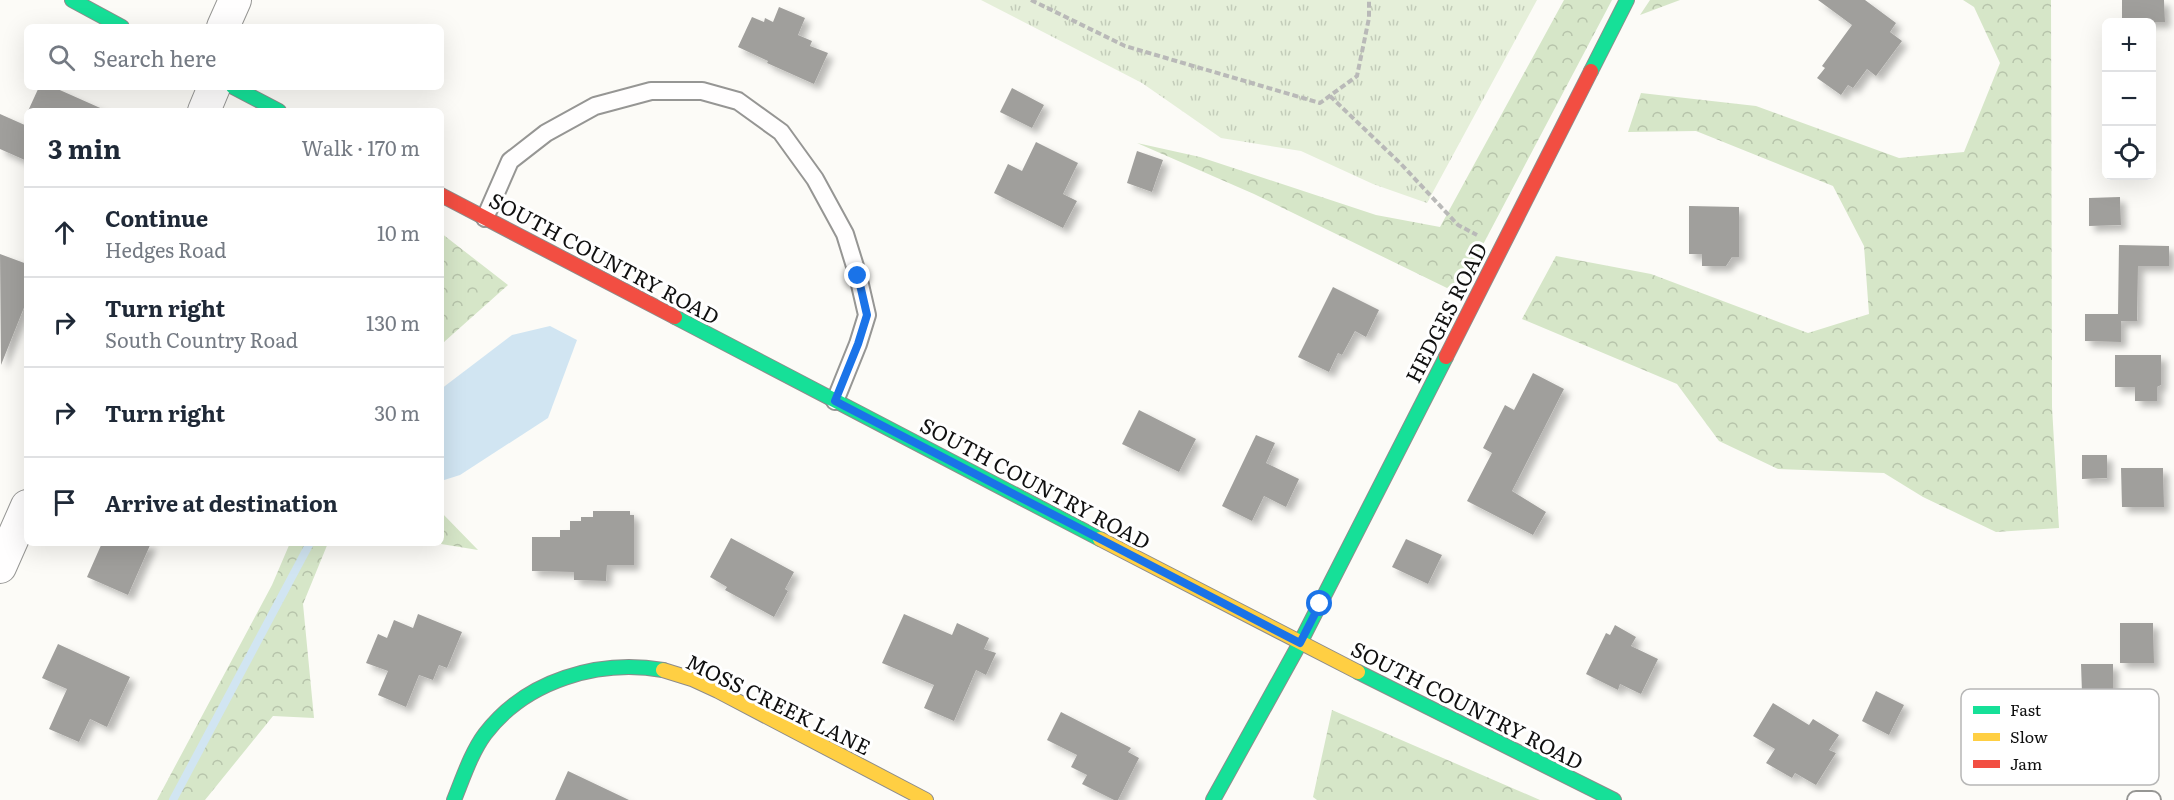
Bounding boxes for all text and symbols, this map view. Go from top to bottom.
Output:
map controls [2102,18,2156,180]
button: + [2102,18,2156,72]
search box [24,24,444,90]
icon: search [45,41,78,74]
text: Search here [93,41,216,74]
button: − [2102,72,2156,126]
button: locate [2102,126,2156,180]
text: 3 min [48,128,121,167]
text: Walk · 170 m [302,132,420,162]
street label: SOUTH COUNTRY ROAD [484,183,726,331]
text: Continue [105,201,208,234]
icon: ahead [48,216,81,249]
text: 10 m [377,217,420,247]
text: Hedges Road [105,234,227,264]
street label: HEDGES ROAD [1396,236,1494,388]
route end [844,262,870,288]
text: Turn right [105,291,225,324]
icon: right [48,306,81,339]
text: 130 m [366,307,420,337]
text: South Country Road [105,324,298,354]
icon: right [48,396,81,429]
text: Turn right [105,396,225,429]
text: 30 m [374,397,420,427]
street label: SOUTH COUNTRY ROAD [915,408,1157,556]
icon: arrive [48,486,81,519]
text: Arrive at destination [105,486,338,519]
route start [1306,590,1332,616]
street label: SOUTH COUNTRY ROAD [1347,632,1589,776]
street label: MOSS CREEK LANE [681,645,877,761]
legend [1961,689,2159,785]
text: Fast [2010,697,2042,721]
text: Slow [2010,724,2048,748]
text: Jam [2010,751,2043,775]

